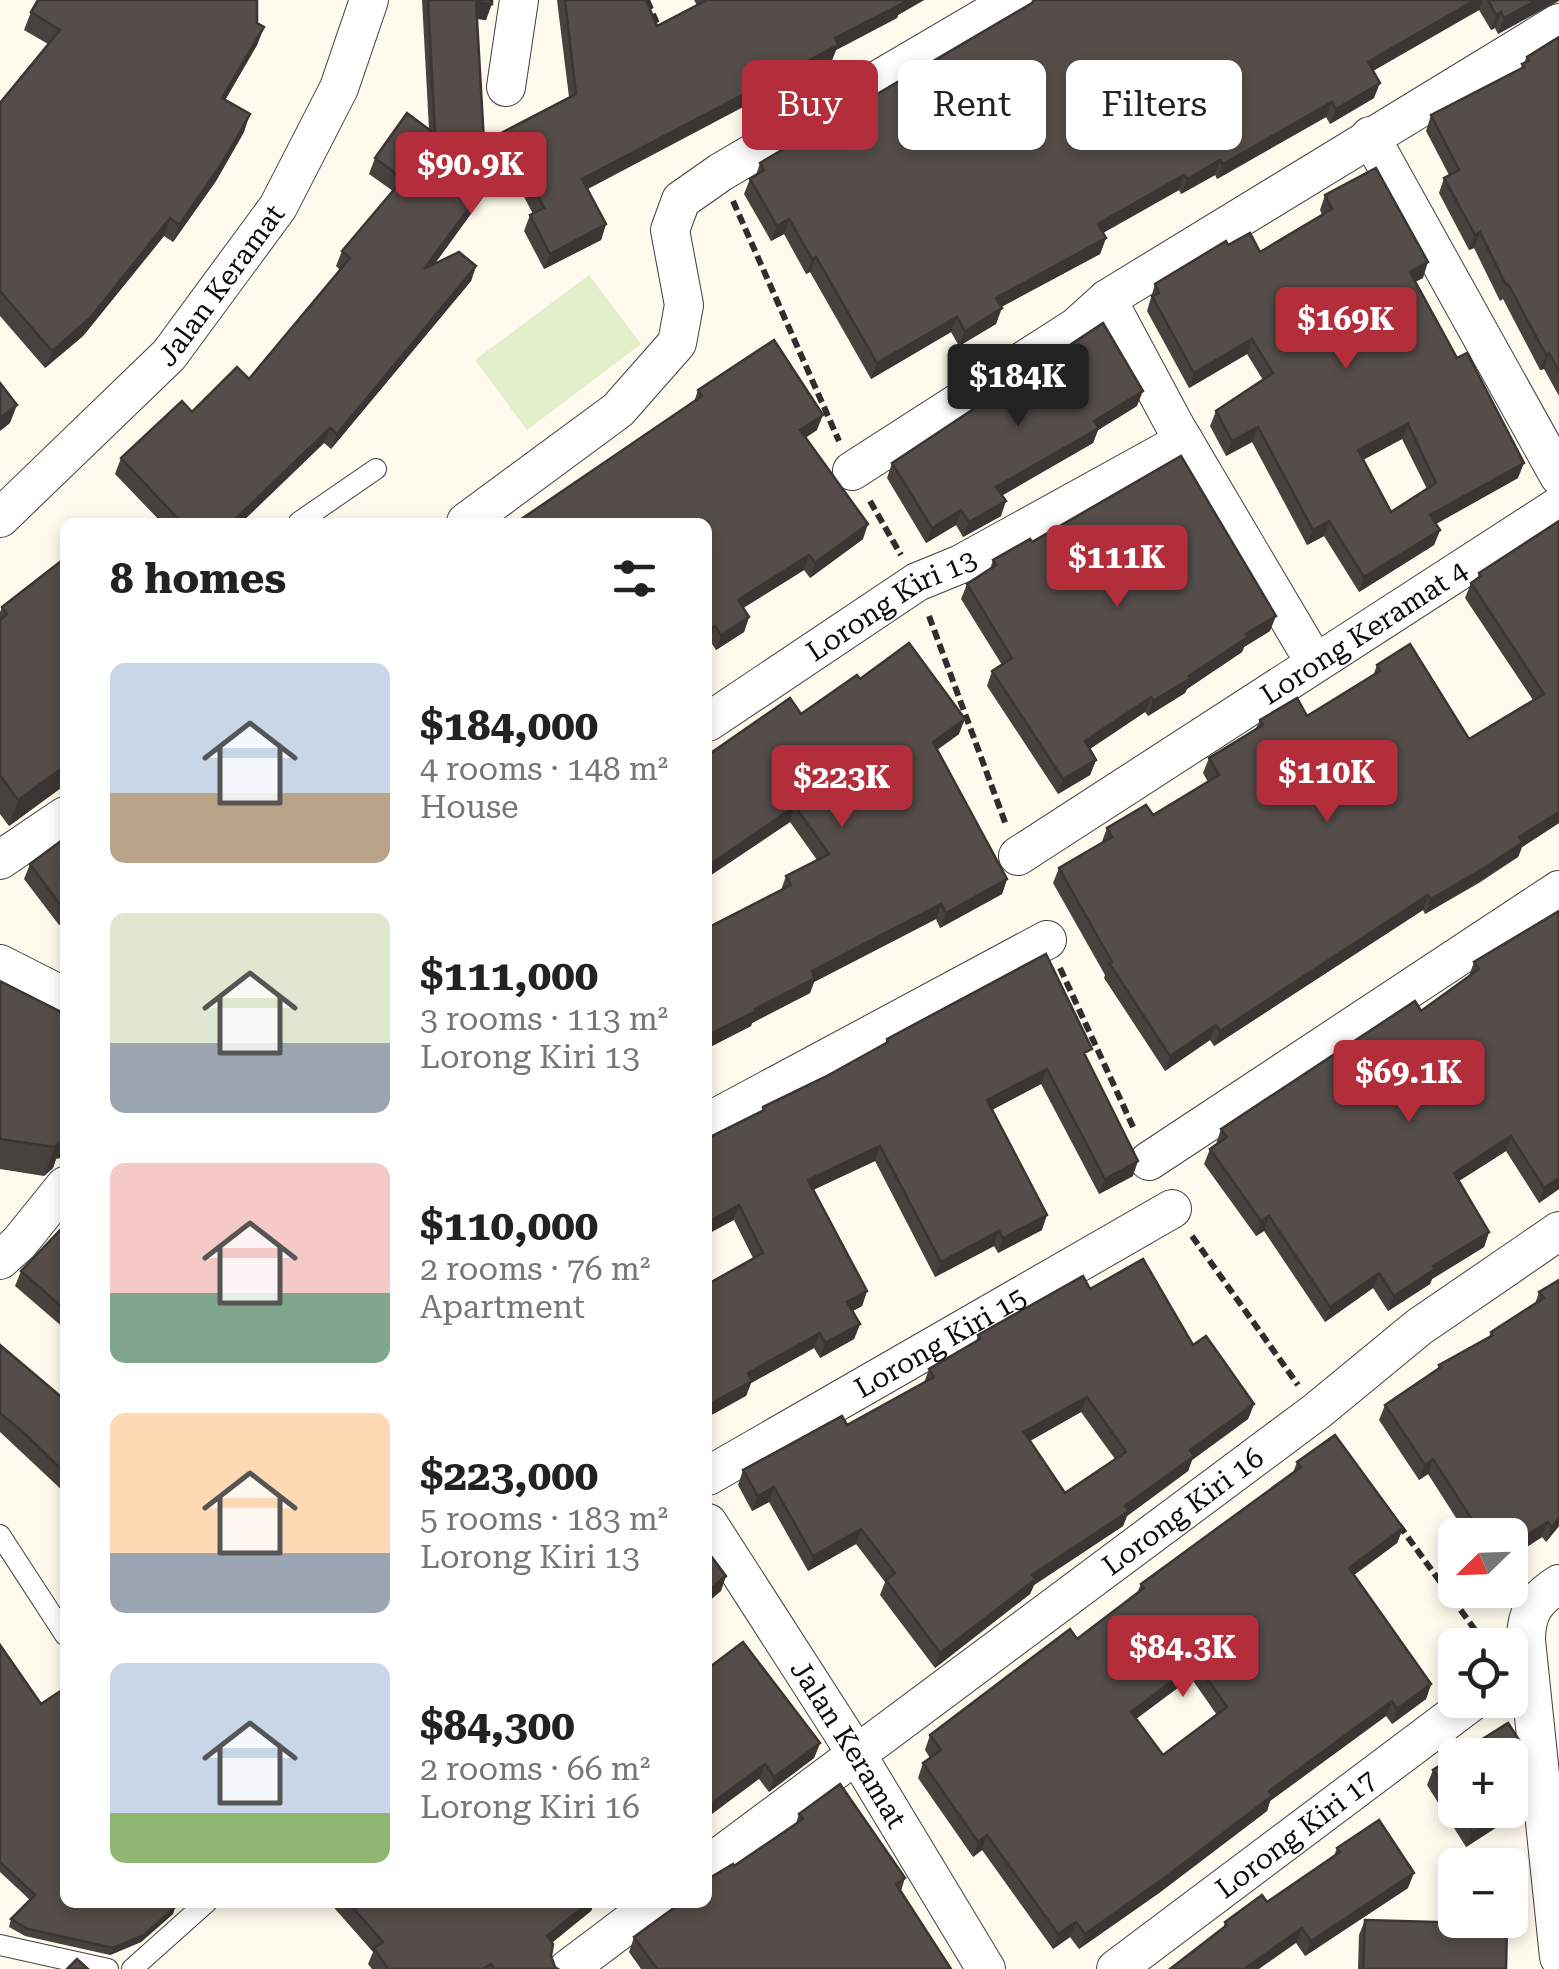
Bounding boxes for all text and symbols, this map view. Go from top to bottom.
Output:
chip: Buy [742,60,878,150]
chip: Rent [898,60,1046,150]
chip: Filters [1066,60,1242,150]
pin: $90.9K [390,132,552,217]
text: $90.9K [418,145,524,183]
street label: Jalan Keramat [151,198,291,373]
pin: $169K [1276,287,1416,372]
text: $169K [1298,300,1394,338]
pin: $184K [948,344,1088,429]
text: $184K [970,357,1066,395]
pin: $111K [1047,525,1187,610]
text: $111K [1069,538,1165,576]
street label: Lorong Kiri 13 [800,542,982,668]
icon: filters [607,551,662,606]
street label: Lorong Keramat 4 [1254,553,1474,711]
text: 8 homes [110,554,286,603]
text: $184,000 [420,701,598,750]
icon: home [190,703,310,823]
pin: $110K [1257,740,1397,825]
pin: $223K [772,745,912,830]
text: 4 rooms · 148 m² [420,750,668,788]
text: $110K [1279,753,1375,791]
text: $223K [794,758,890,796]
text: House [420,788,519,826]
text: $111,000 [420,951,598,1000]
icon: home [190,953,310,1073]
text: 3 rooms · 113 m² [420,1000,668,1038]
text: Lorong Kiri 13 [420,1038,640,1076]
pin: $69.1K [1328,1040,1490,1125]
text: $69.1K [1356,1053,1462,1091]
text: $110,000 [420,1201,598,1250]
icon: home [190,1203,310,1323]
text: 2 rooms · 76 m² [420,1250,650,1288]
street label: Lorong Kiri 15 [849,1280,1032,1405]
text: Apartment [420,1288,585,1326]
street label: Lorong Kiri 16 [1096,1440,1270,1582]
text: $223,000 [420,1451,598,1500]
icon: home [190,1453,310,1573]
text: 5 rooms · 183 m² [420,1500,668,1538]
north arrow [1438,1518,1528,1608]
map controls [1438,1518,1528,1938]
text: Lorong Kiri 13 [420,1538,640,1576]
pin: $84.3K [1102,1615,1264,1700]
text: $84.3K [1130,1628,1236,1666]
button: locate [1438,1628,1528,1718]
street label: Jalan Keramat [784,1654,914,1834]
text: $84,300 [420,1701,575,1750]
icon: home [190,1703,310,1823]
button: + [1438,1738,1528,1828]
text: 2 rooms · 66 m² [420,1750,650,1788]
street label: Lorong Kiri 17 [1209,1763,1383,1905]
text: Lorong Kiri 16 [420,1788,640,1826]
button: − [1438,1848,1528,1938]

